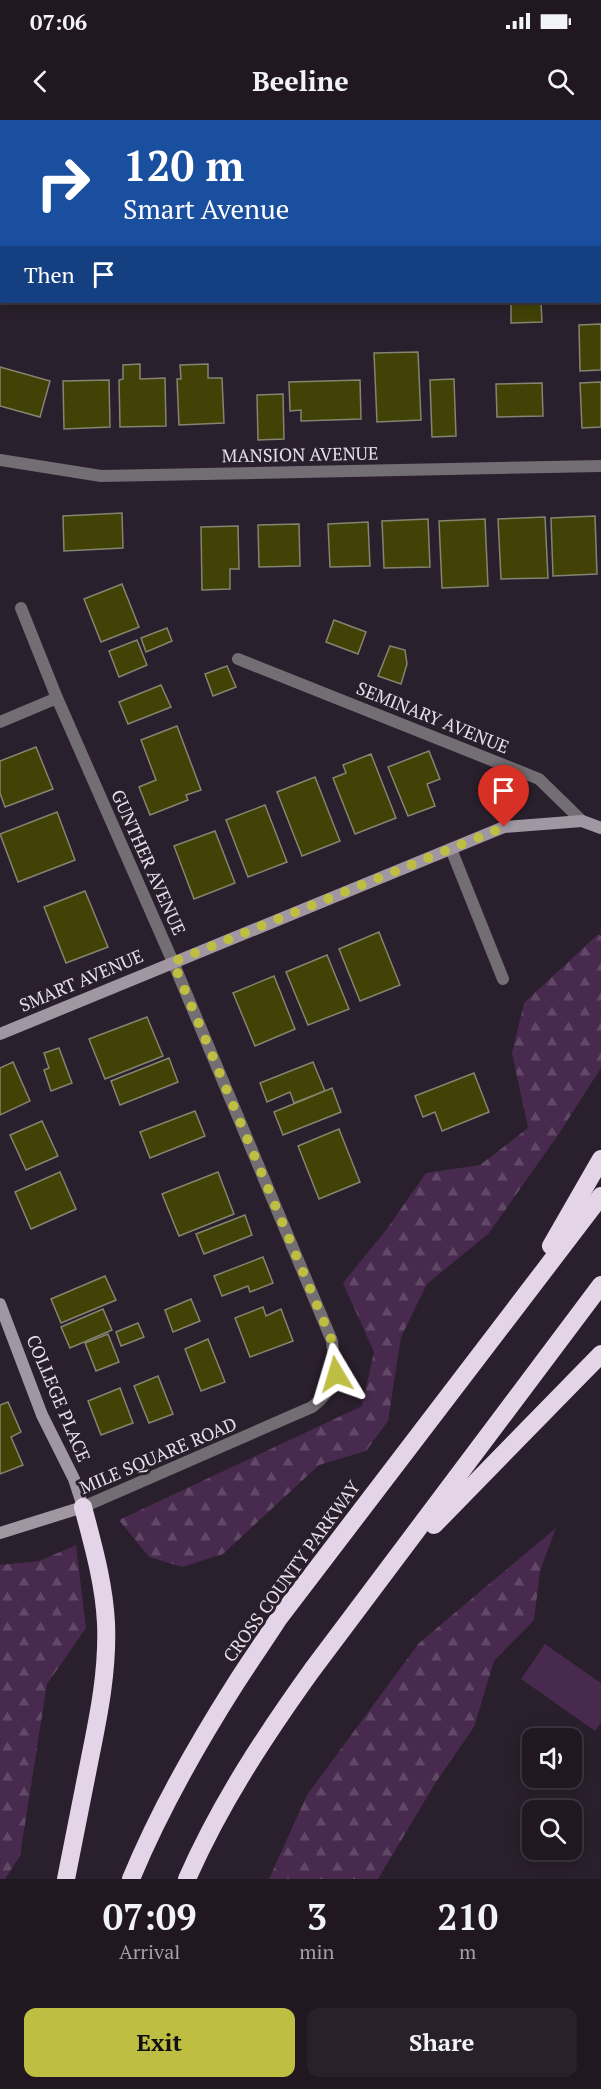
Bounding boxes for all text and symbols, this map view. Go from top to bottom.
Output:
text: 07:06 [30,7,87,36]
text: Beeline [252,63,349,99]
icon: back [24,65,57,98]
icon: search [544,65,577,98]
text: 120 m [123,137,244,193]
icon: right [24,144,102,222]
text: Smart Avenue [123,191,289,227]
icon: arrive [87,258,120,291]
text: Then [24,260,75,289]
street label: MANSION AVENUE [222,441,378,467]
street label: SEMINARY AVENUE [353,675,513,759]
pin [478,765,529,827]
icon: arrive [487,774,520,807]
street label: GUNTHER AVENUE [106,785,192,939]
street label: SMART AVENUE [15,943,147,1017]
street label: COLLEGE PLACE [21,1331,97,1465]
position arrow [304,1342,368,1406]
street label: MILE SQUARE ROAD [76,1411,240,1499]
street label: CROSS COUNTY PARKWAY [217,1475,365,1666]
map controls [522,1728,582,1860]
button: sound [522,1728,582,1788]
button: search [522,1800,582,1860]
text: 07:09 [103,1893,196,1940]
text: 3 [307,1893,327,1940]
text: 210 [437,1893,498,1940]
text: Arrival [119,1938,180,1965]
text: min [299,1938,334,1965]
text: m [459,1938,476,1965]
button: Exit [24,2008,295,2077]
button: Share [307,2008,577,2077]

